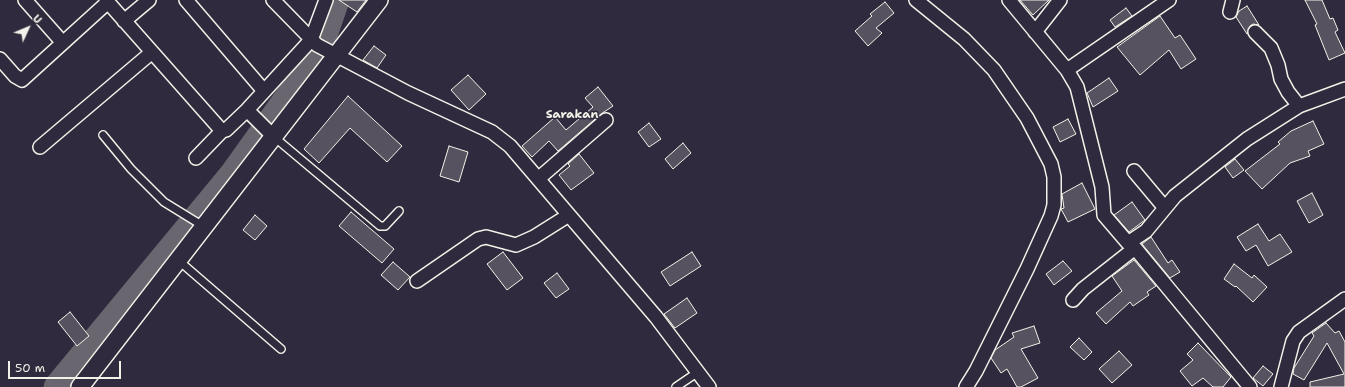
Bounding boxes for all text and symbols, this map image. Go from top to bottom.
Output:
north arrow [8,8,48,48]
text: U [29,11,45,27]
district label: Sarakan [546,108,598,122]
scale bar [10,353,123,379]
text: 50 m [15,360,45,376]

